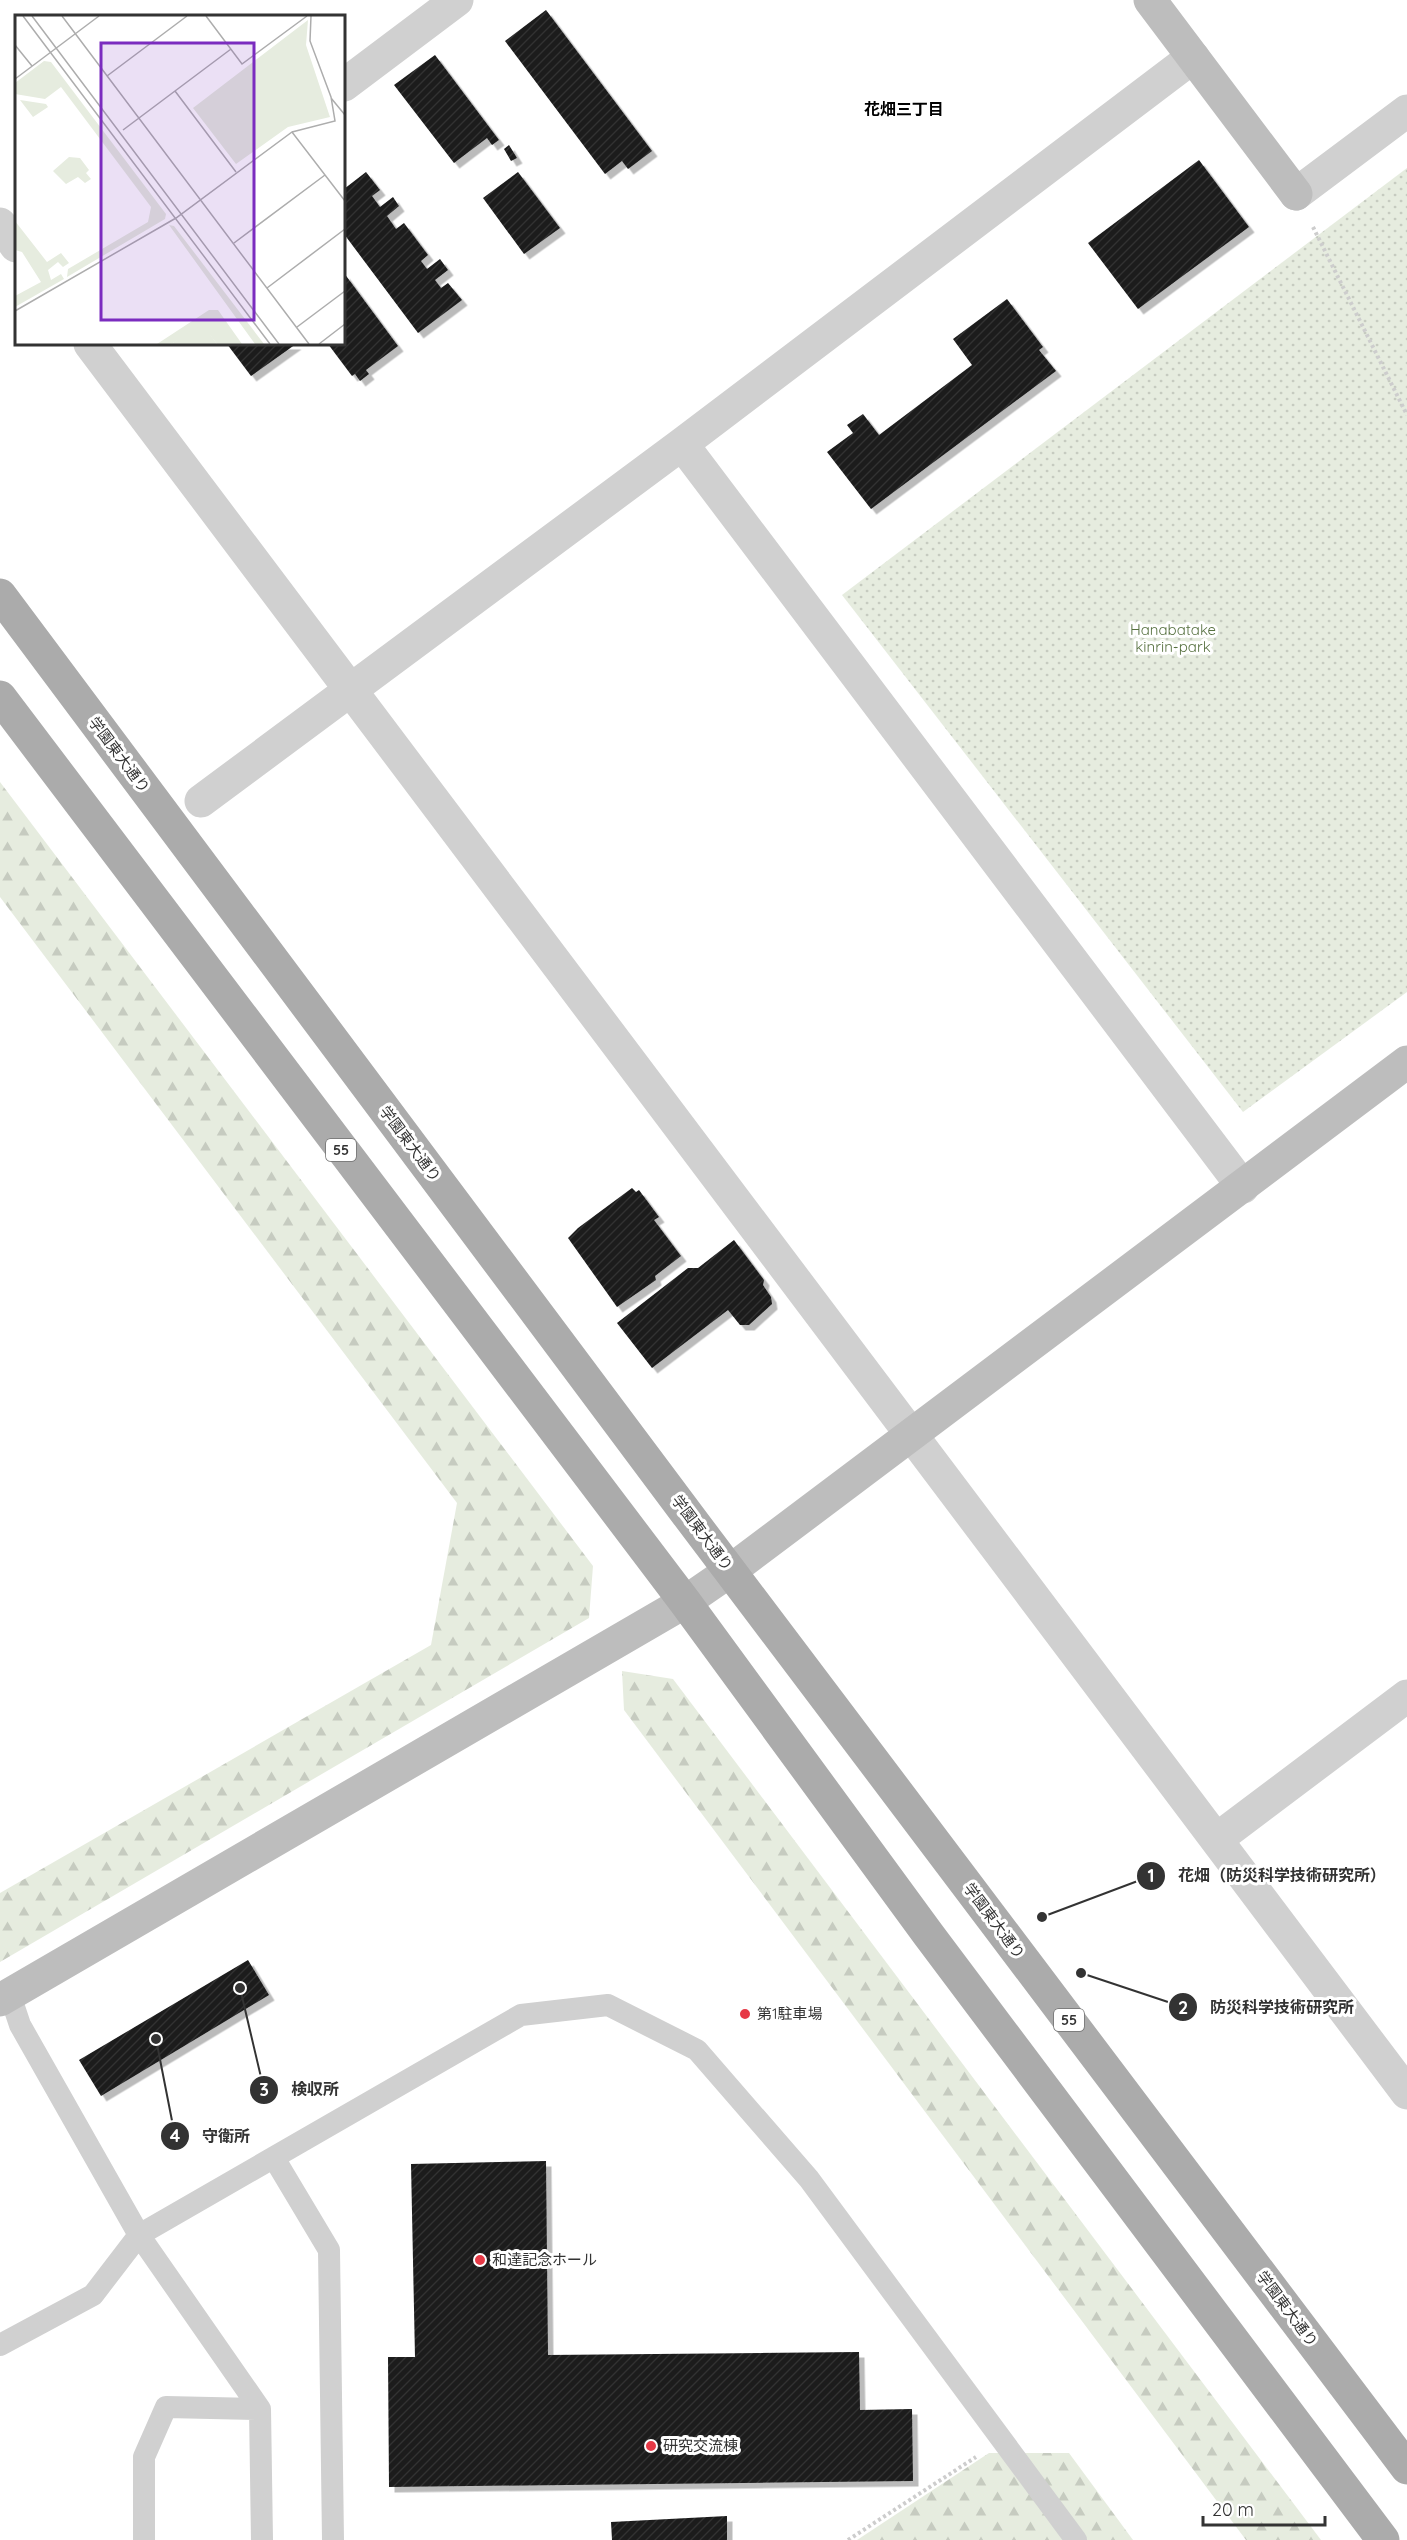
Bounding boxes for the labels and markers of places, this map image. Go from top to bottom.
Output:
callout: 花畑（防災科学技術研究所） [1136,1859,1398,1893]
callout: 防災科学技術研究所 [1168,1990,1366,2024]
place label: 第1駐車場 [757,2004,823,2023]
marker: 第1駐車場 [738,2007,752,2021]
callout: 検収所 [249,2073,351,2107]
callout: 守衛所 [160,2119,262,2153]
place label: 和達記念ホール [492,2250,597,2269]
marker: 和達記念ホール [473,2253,487,2267]
place label: 研究交流棟 [663,2436,738,2455]
marker: 研究交流棟 [644,2439,658,2453]

